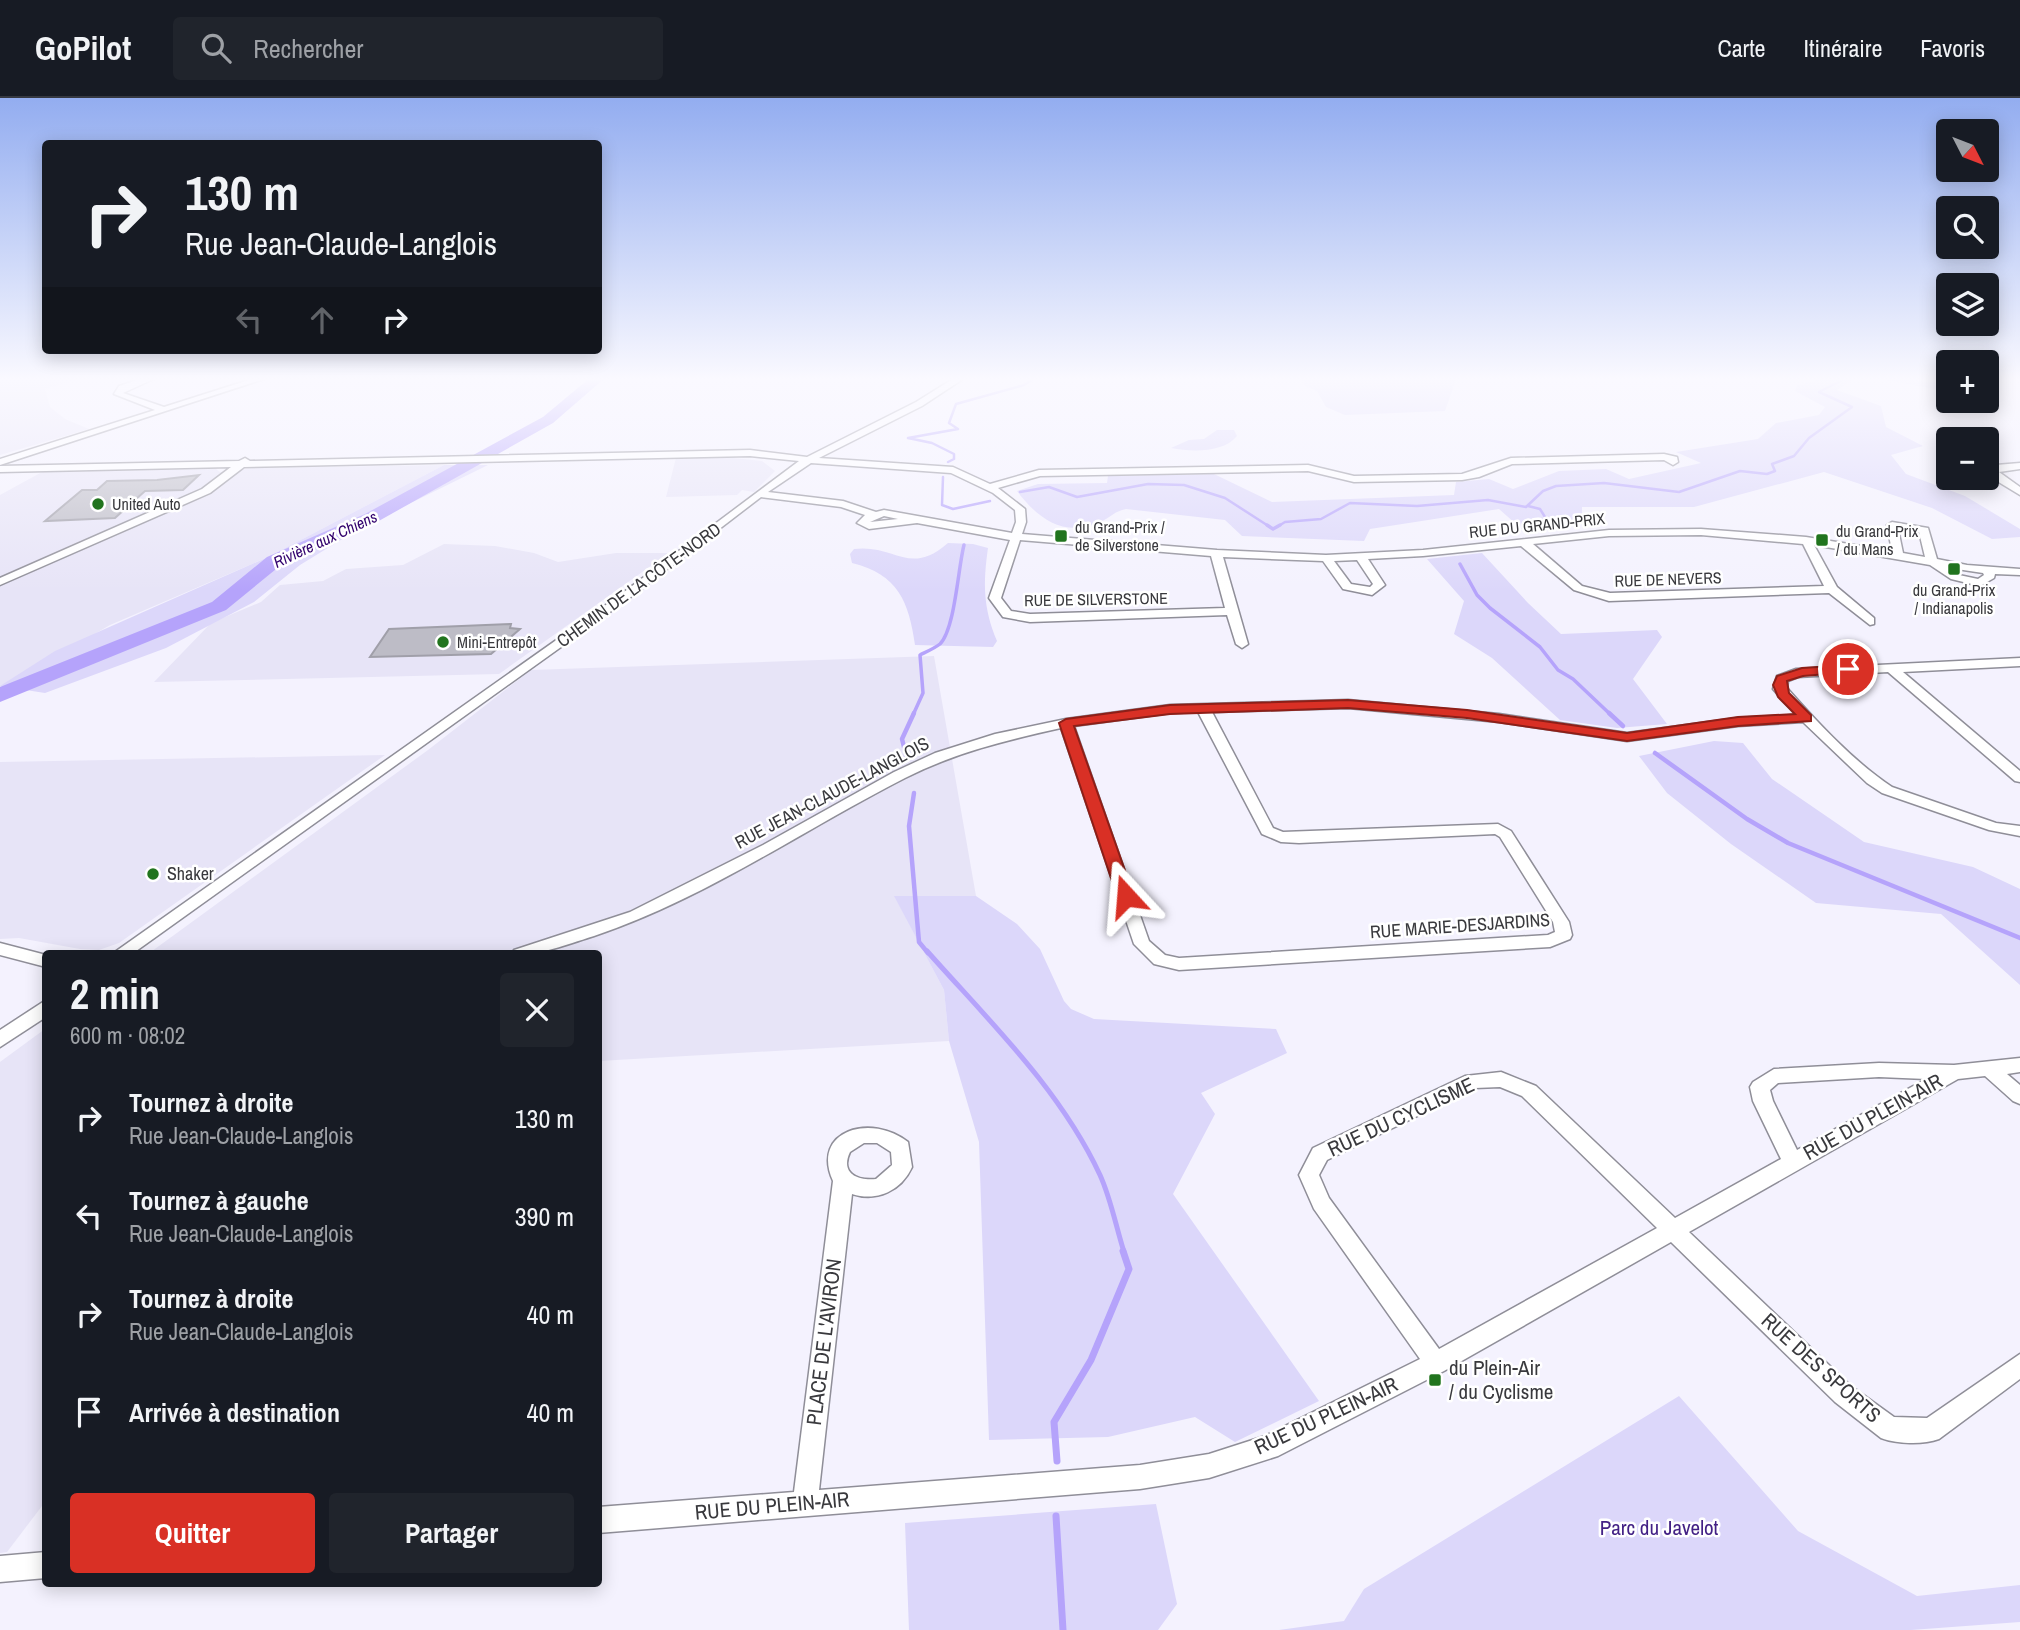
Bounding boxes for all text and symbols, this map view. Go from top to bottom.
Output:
search box [173,17,663,80]
text: GoPilot [35,26,131,70]
icon: search [197,29,235,67]
text: Rechercher [253,31,363,66]
text: Carte [1717,32,1766,64]
text: Itinéraire [1804,32,1882,64]
text: Favoris [1920,32,1985,64]
north arrow [1936,119,1998,182]
map controls [1936,119,1999,490]
text: 130 m [185,159,299,225]
icon: right [70,168,161,259]
button: search [1936,196,1999,259]
text: Rue Jean-Claude-Langlois [185,222,497,265]
button: layers [1936,273,1999,336]
icon: left [230,301,268,339]
icon: ahead [303,301,341,339]
icon: right [376,301,414,339]
button: + [1936,350,1999,413]
button: − [1936,427,1999,490]
place label: United Auto [112,493,181,515]
marker: United Auto [90,496,106,512]
water label: Rivière aux Chiens [269,505,381,573]
street label: RUE DU GRAND-PRIX [1468,507,1606,543]
street label: CHEMIN DE LA CÔTE-NORD [551,516,726,653]
place label: du Grand-Prix / de Silverstone [1075,516,1165,556]
place label: du Grand-Prix / du Mans [1836,520,1919,560]
marker: du Grand-Prix / de Silverstone [1053,528,1069,544]
marker: du Grand-Prix / du Mans [1814,532,1830,548]
marker: du Grand-Prix / Indianapolis [1946,561,1962,577]
street label: RUE DE NEVERS [1614,566,1722,592]
place label: du Grand-Prix / Indianapolis [1913,579,1996,619]
street label: RUE DE SILVERSTONE [1024,587,1168,611]
place label: Mini-Entrepôt [457,631,537,653]
marker: Mini-Entrepôt [435,634,451,650]
pin [1818,639,1878,699]
icon: arrive [1829,650,1867,688]
street label: RUE JEAN-CLAUDE-LANGLOIS [730,731,933,854]
position arrow [1089,859,1163,933]
place label: Shaker [167,861,214,886]
marker: Shaker [145,866,161,882]
street label: RUE MARIE-DESJARDINS [1369,907,1551,944]
text: 2 min [70,966,160,1022]
button: close [500,973,574,1047]
text: 600 m · 08:02 [70,1020,185,1051]
street label: RUE DU PLEIN-AIR [1798,1066,1948,1167]
street label: RUE DU CYCLISME [1323,1070,1479,1163]
text: Tournez à droite [129,1085,293,1120]
icon: right [70,1099,108,1137]
text: 130 m [515,1101,574,1136]
text: Rue Jean-Claude-Langlois [129,1120,353,1151]
text: Tournez à gauche [129,1183,309,1218]
icon: left [70,1197,108,1235]
text: 390 m [515,1199,574,1234]
text: Rue Jean-Claude-Langlois [129,1218,353,1249]
street label: PLACE DE L'AVIRON [799,1257,848,1427]
text: Tournez à droite [129,1281,293,1316]
icon: right [70,1295,108,1333]
text: 40 m [527,1297,574,1332]
street label: RUE DES SPORTS [1755,1306,1887,1429]
text: Rue Jean-Claude-Langlois [129,1316,353,1347]
place label: du Plein-Air / du Cyclisme [1449,1353,1553,1406]
street label: RUE DU PLEIN-AIR [1249,1370,1402,1461]
marker: du Plein-Air / du Cyclisme [1427,1372,1443,1388]
icon: arrive [70,1393,108,1431]
text: Arrivée à destination [129,1395,340,1430]
text: 40 m [527,1395,574,1430]
street label: RUE DU PLEIN-AIR [693,1484,850,1527]
button: Quitter [70,1493,315,1573]
button: Partager [329,1493,574,1573]
park label: Parc du Javelot [1600,1513,1719,1542]

